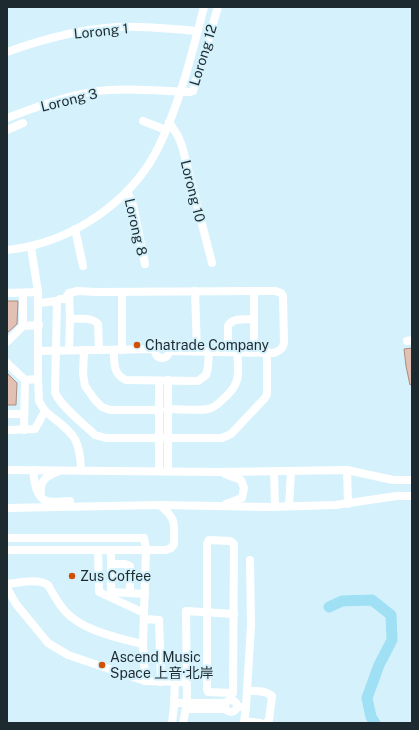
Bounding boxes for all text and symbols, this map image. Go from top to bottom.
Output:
street label: Lorong 1 [73,20,129,42]
street label: Lorong 12 [186,22,220,88]
street label: Lorong 3 [39,85,99,115]
street label: Lorong 10 [178,158,208,224]
street label: Lorong 8 [122,197,150,257]
place label: Chatrade Company [145,337,270,353]
marker: Chatrade Company [132,340,142,350]
place label: Zus Coffee [80,568,151,584]
marker: Zus Coffee [67,571,77,581]
place label: Ascend Music Space 上音·北岸 [110,649,213,681]
marker: Ascend Music Space 上音·北岸 [97,660,107,670]

